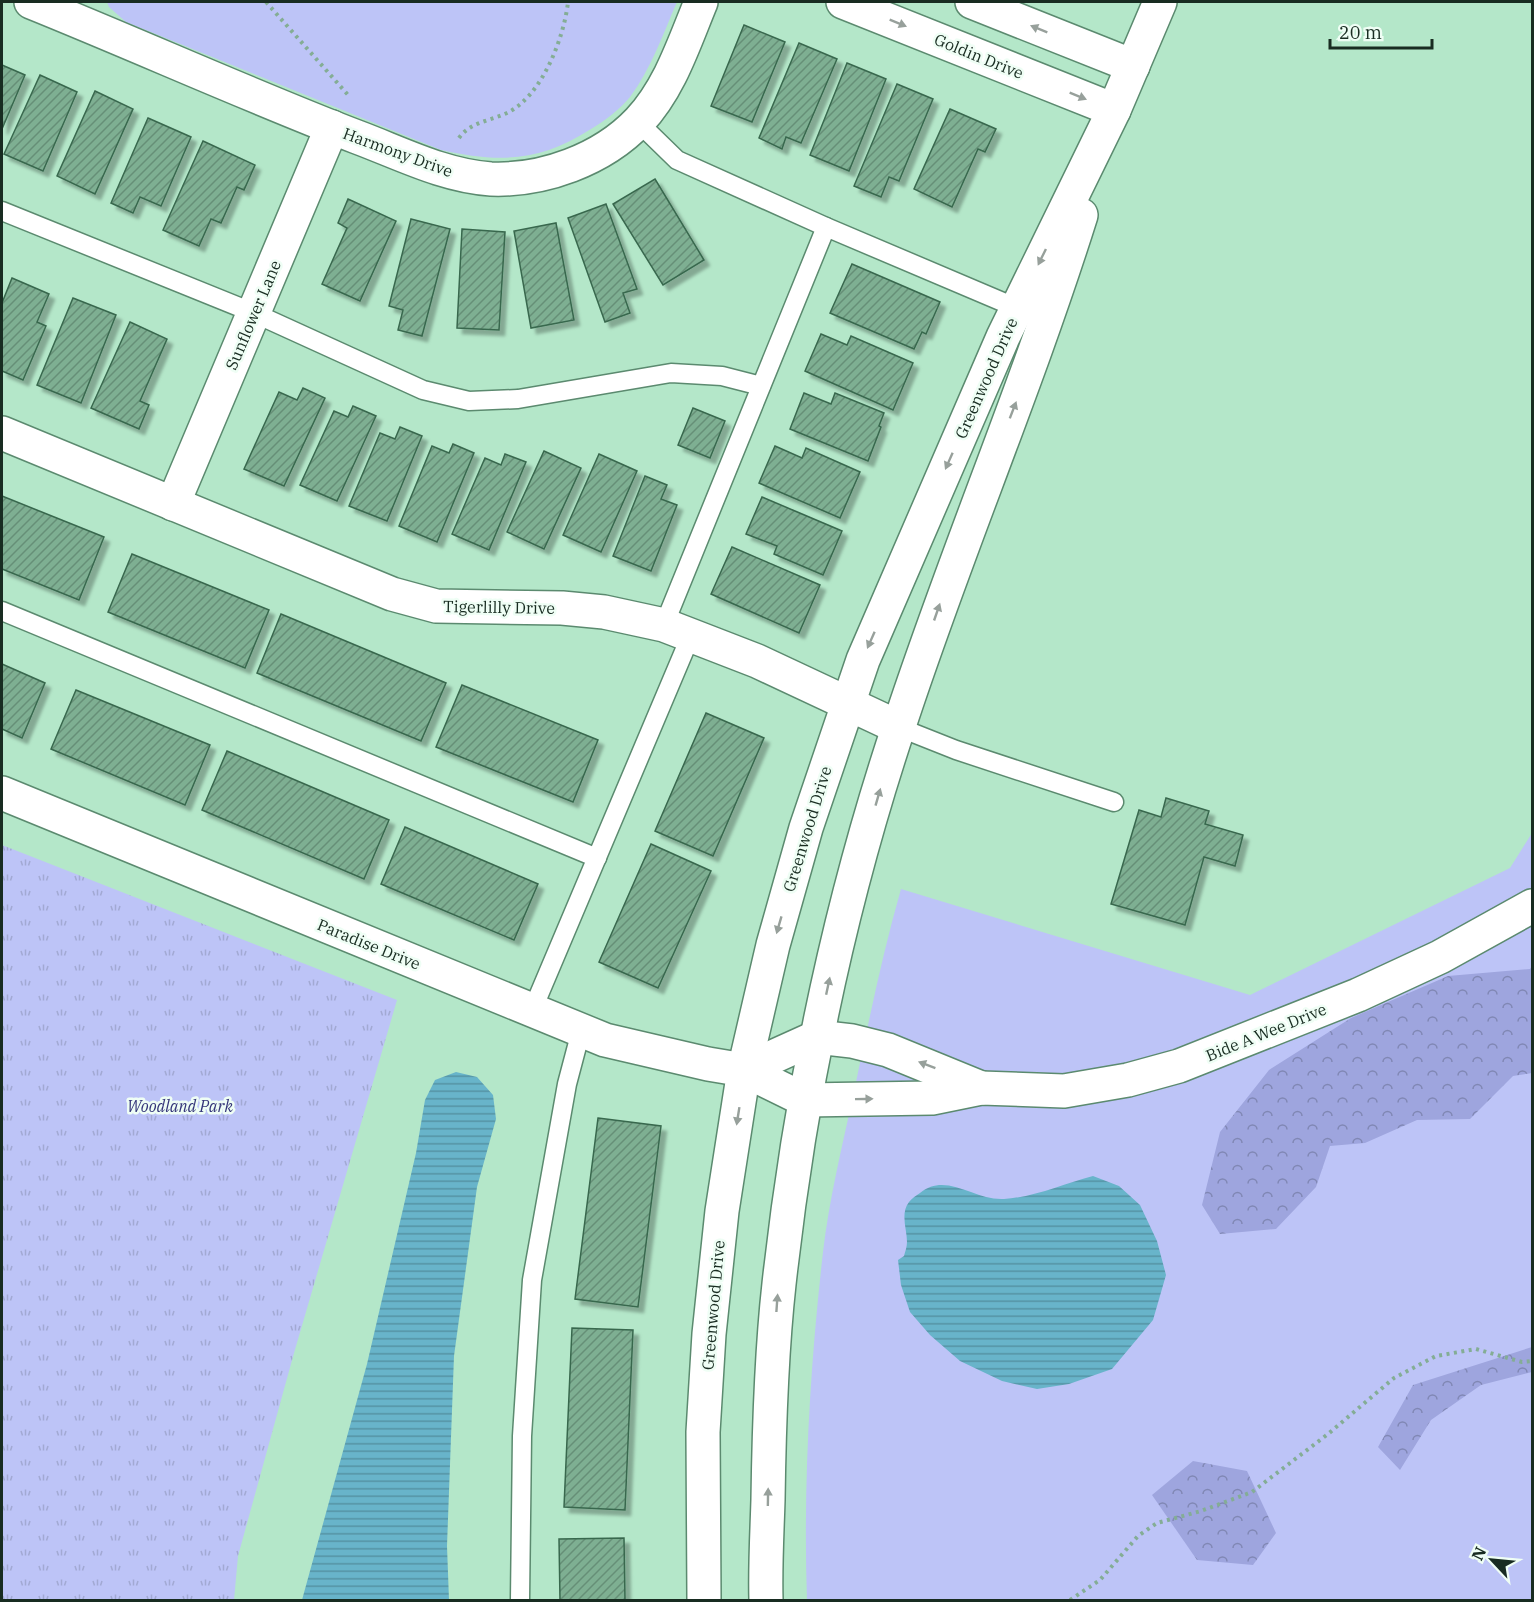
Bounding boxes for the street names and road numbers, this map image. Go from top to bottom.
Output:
street label: Goldin Drive [931,29,1027,83]
street label: Harmony Drive [340,123,456,181]
street label: Sunflower Lane [221,257,285,373]
street label: Greenwood Drive [950,314,1022,442]
street label: Tigerlilly Drive [443,596,555,618]
street label: Greenwood Drive [778,764,836,894]
street label: Paradise Drive [314,914,424,974]
street label: Bide A Wee Drive [1203,999,1329,1065]
street label: Greenwood Drive [697,1239,729,1371]

